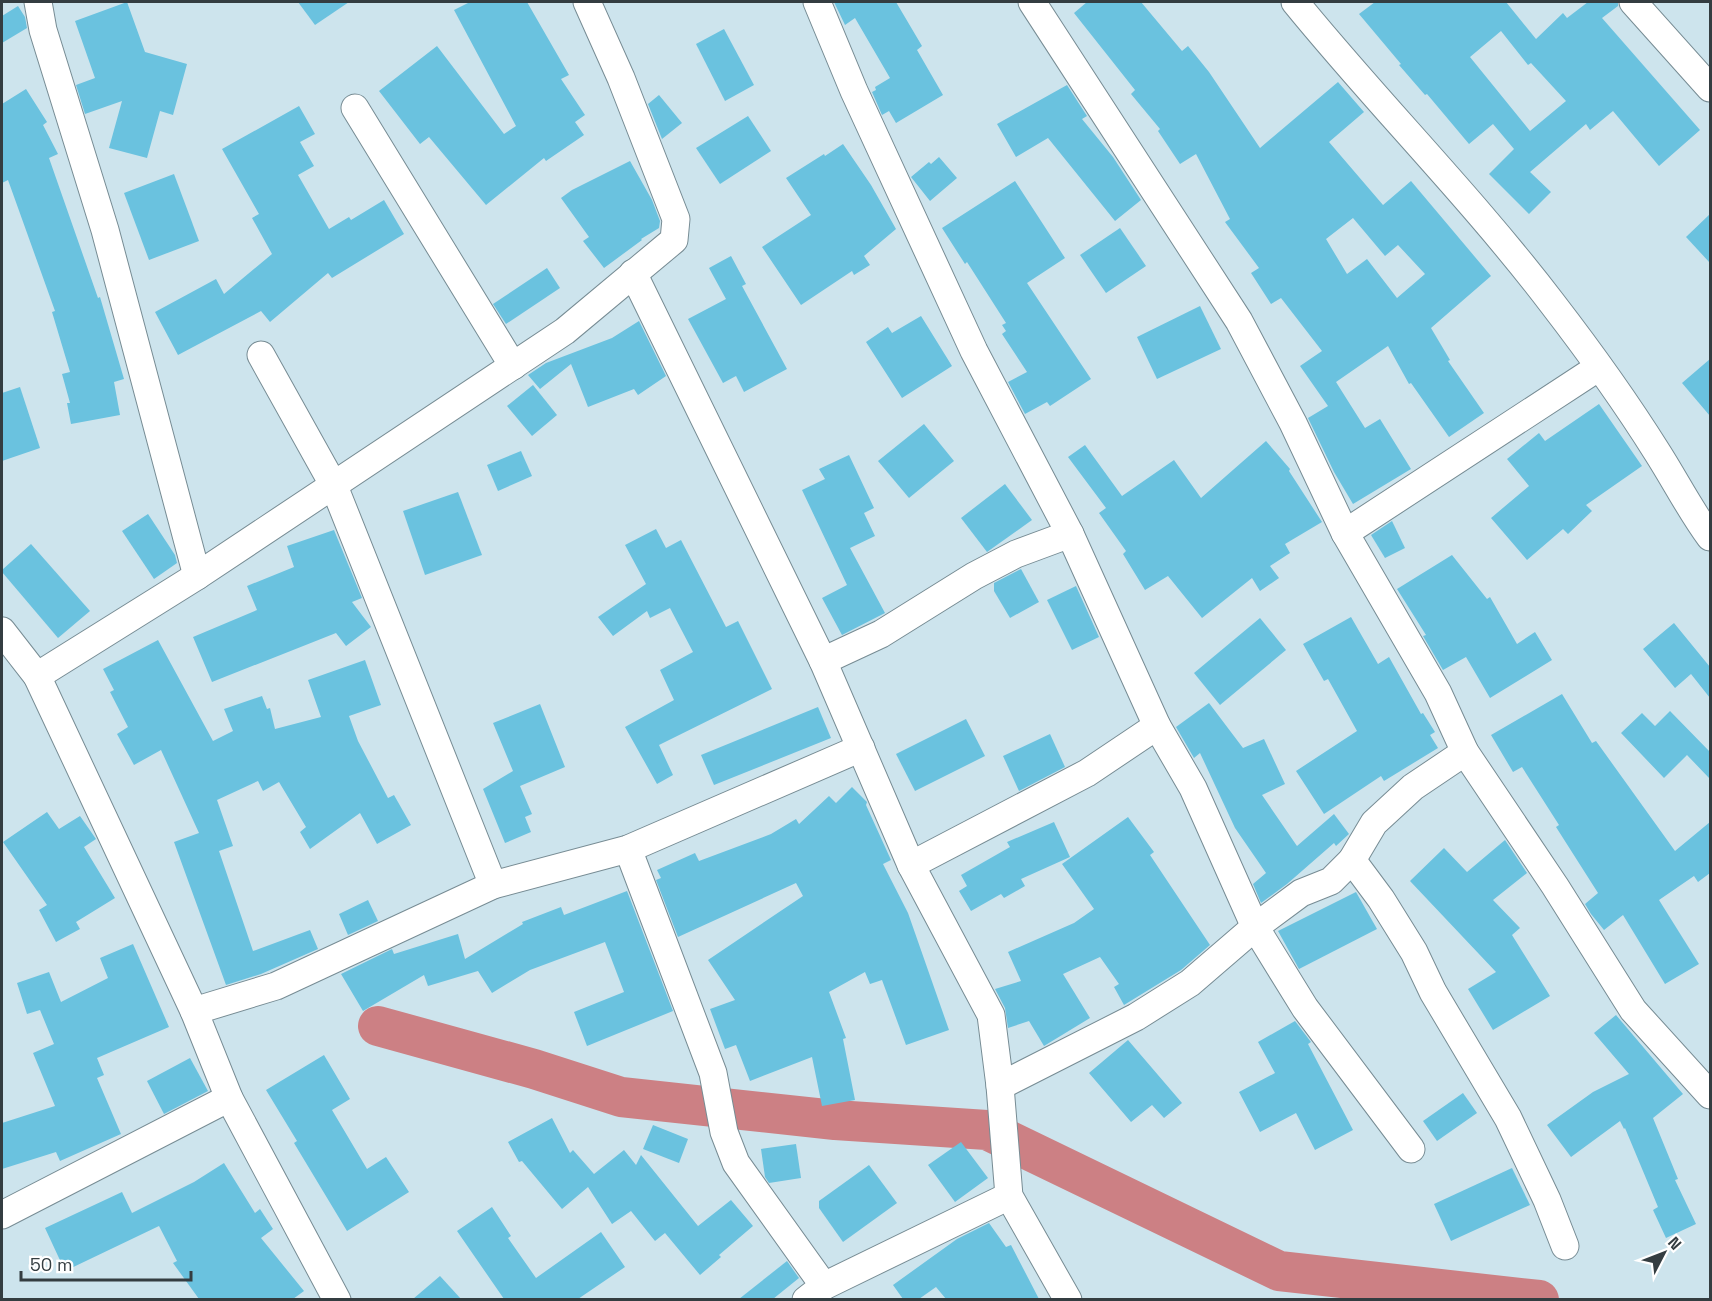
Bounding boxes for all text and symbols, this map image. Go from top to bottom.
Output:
north arrow [1634,1223,1694,1283]
text: N [1663,1232,1686,1254]
scale bar [21,1244,190,1282]
text: 50 m [30,1253,72,1276]

